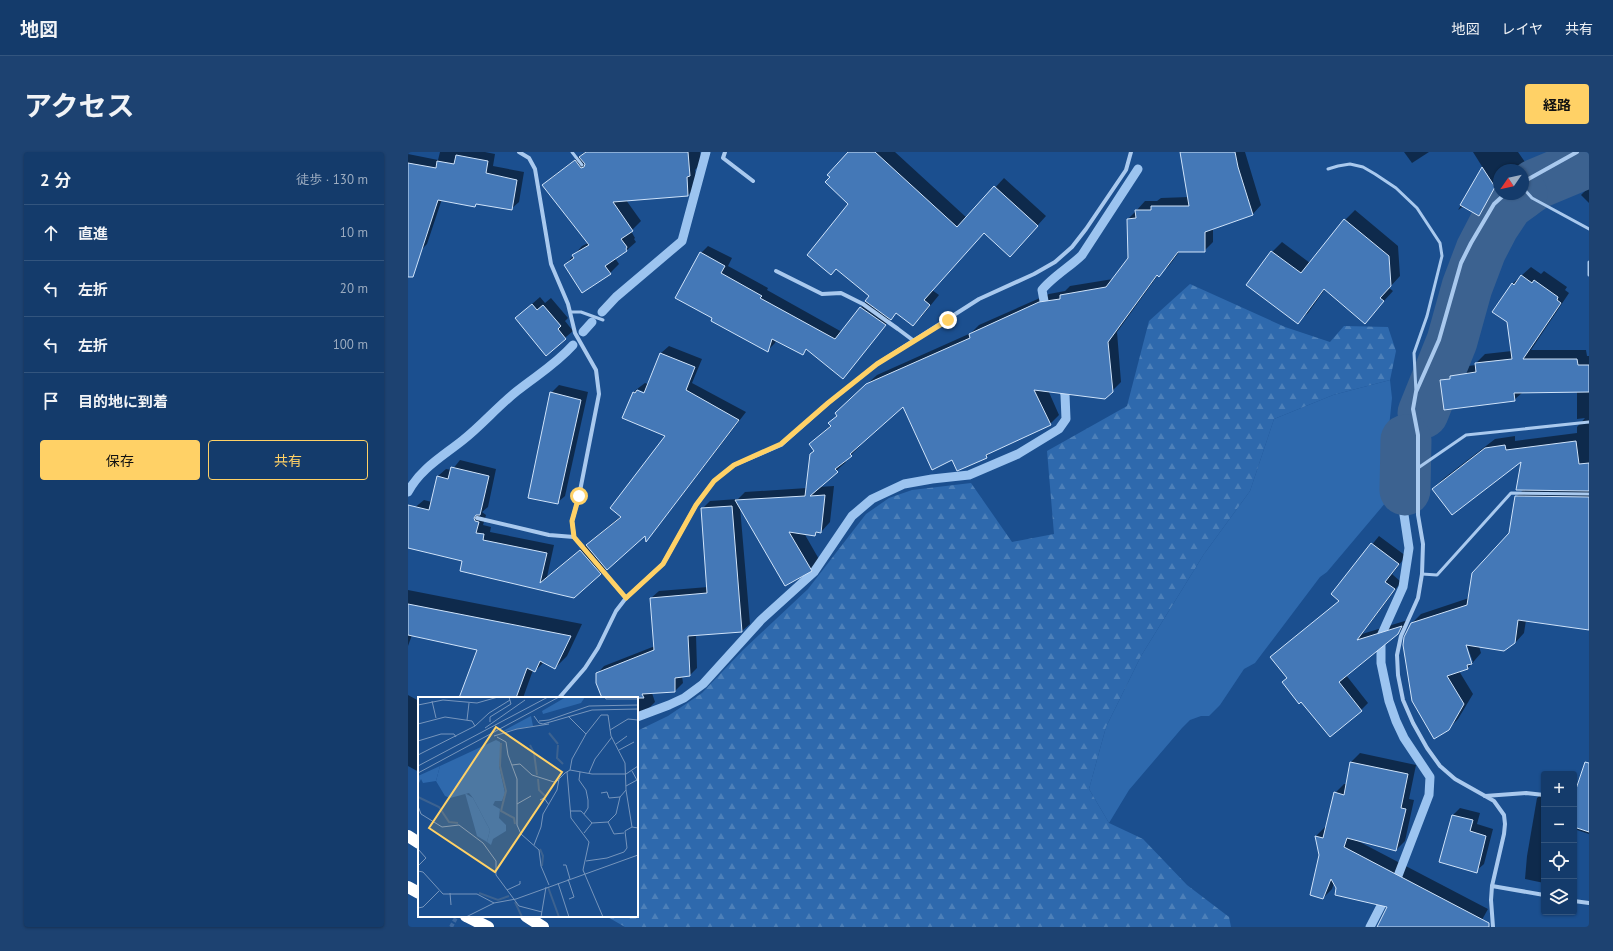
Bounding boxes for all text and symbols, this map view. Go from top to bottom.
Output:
text: 地図 [20,17,58,41]
text: 地図 [1451,20,1479,38]
text: レイヤ [1501,20,1543,38]
text: 共有 [1565,20,1593,38]
button: 経路 [1525,84,1589,124]
text: アクセス [24,87,135,124]
north arrow [1493,164,1529,200]
text: 2 分 [40,169,71,191]
text: 徒歩 · 130 m [296,171,368,188]
icon: ahead [40,222,62,244]
text: 直進 [78,224,108,243]
text: 10 m [340,224,368,241]
icon: left [40,278,62,300]
text: 左折 [78,280,108,299]
text: 20 m [340,280,368,297]
route end [939,311,957,329]
icon: left [40,334,62,356]
text: 左折 [78,336,108,355]
text: 100 m [333,336,368,353]
icon: arrive [40,390,62,412]
text: 目的地に到着 [78,392,168,411]
button: 保存 [40,440,200,480]
button: 共有 [208,440,368,480]
route start [570,487,588,505]
inset map [418,697,638,917]
map controls [1541,771,1577,915]
button: + [1541,771,1577,807]
button: − [1541,807,1577,843]
button: locate [1541,843,1577,879]
button: layers [1541,879,1577,915]

